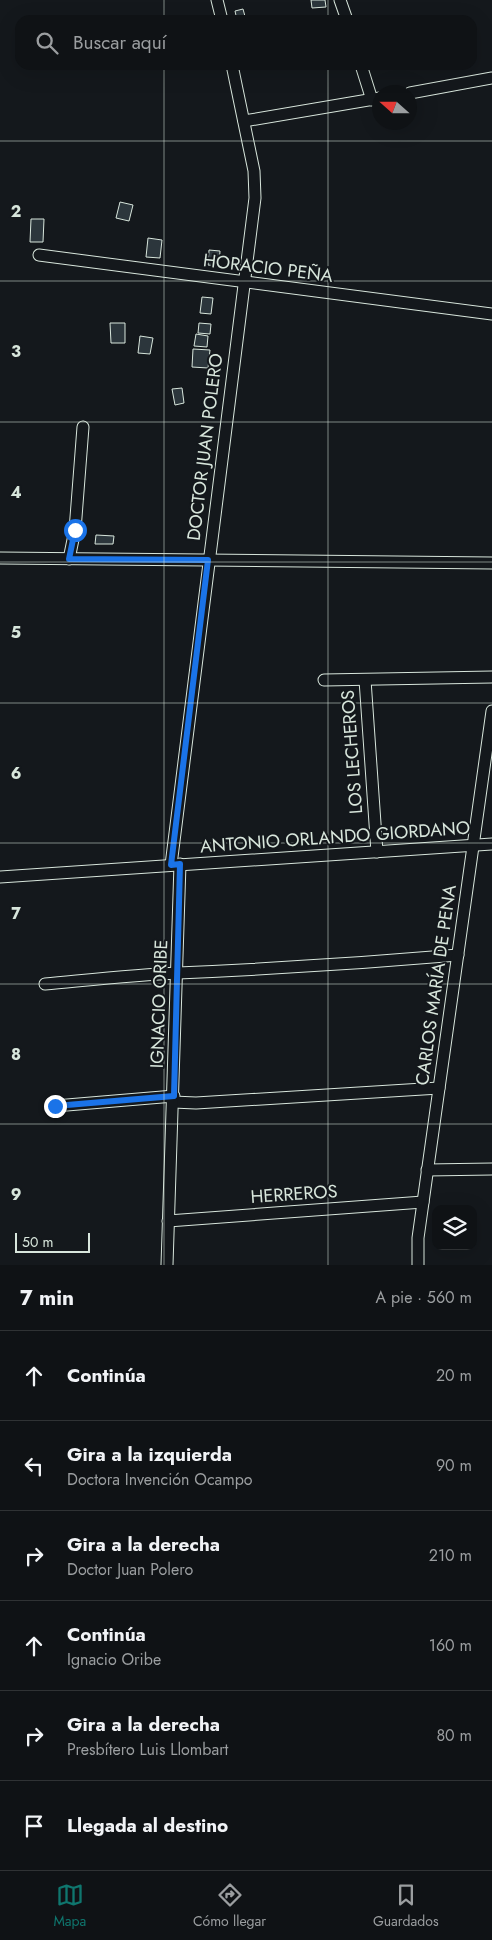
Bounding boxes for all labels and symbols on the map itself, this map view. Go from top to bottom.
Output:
north arrow [372,85,417,130]
text: 2 [11,200,21,223]
street label: HORACIO PEÑA [202,247,334,289]
text: 3 [11,340,21,363]
street label: DOCTOR JUAN POLERO [181,352,229,542]
text: 4 [10,481,22,504]
route start [64,519,87,542]
text: 5 [11,621,21,644]
street label: LOS LECHEROS [335,689,369,815]
text: 6 [11,762,21,785]
street label: ANTONIO ORLANDO GIORDANO [199,815,471,859]
street label: CARLOS MARÍA DE PENA [409,883,463,1087]
text: 7 [11,902,21,925]
street label: IGNACIO ORIBE [144,939,174,1069]
text: 8 [11,1043,21,1066]
route end [44,1095,67,1118]
street label: HERREROS [250,1178,338,1210]
text: 9 [11,1183,21,1206]
scale bar [15,1230,90,1253]

